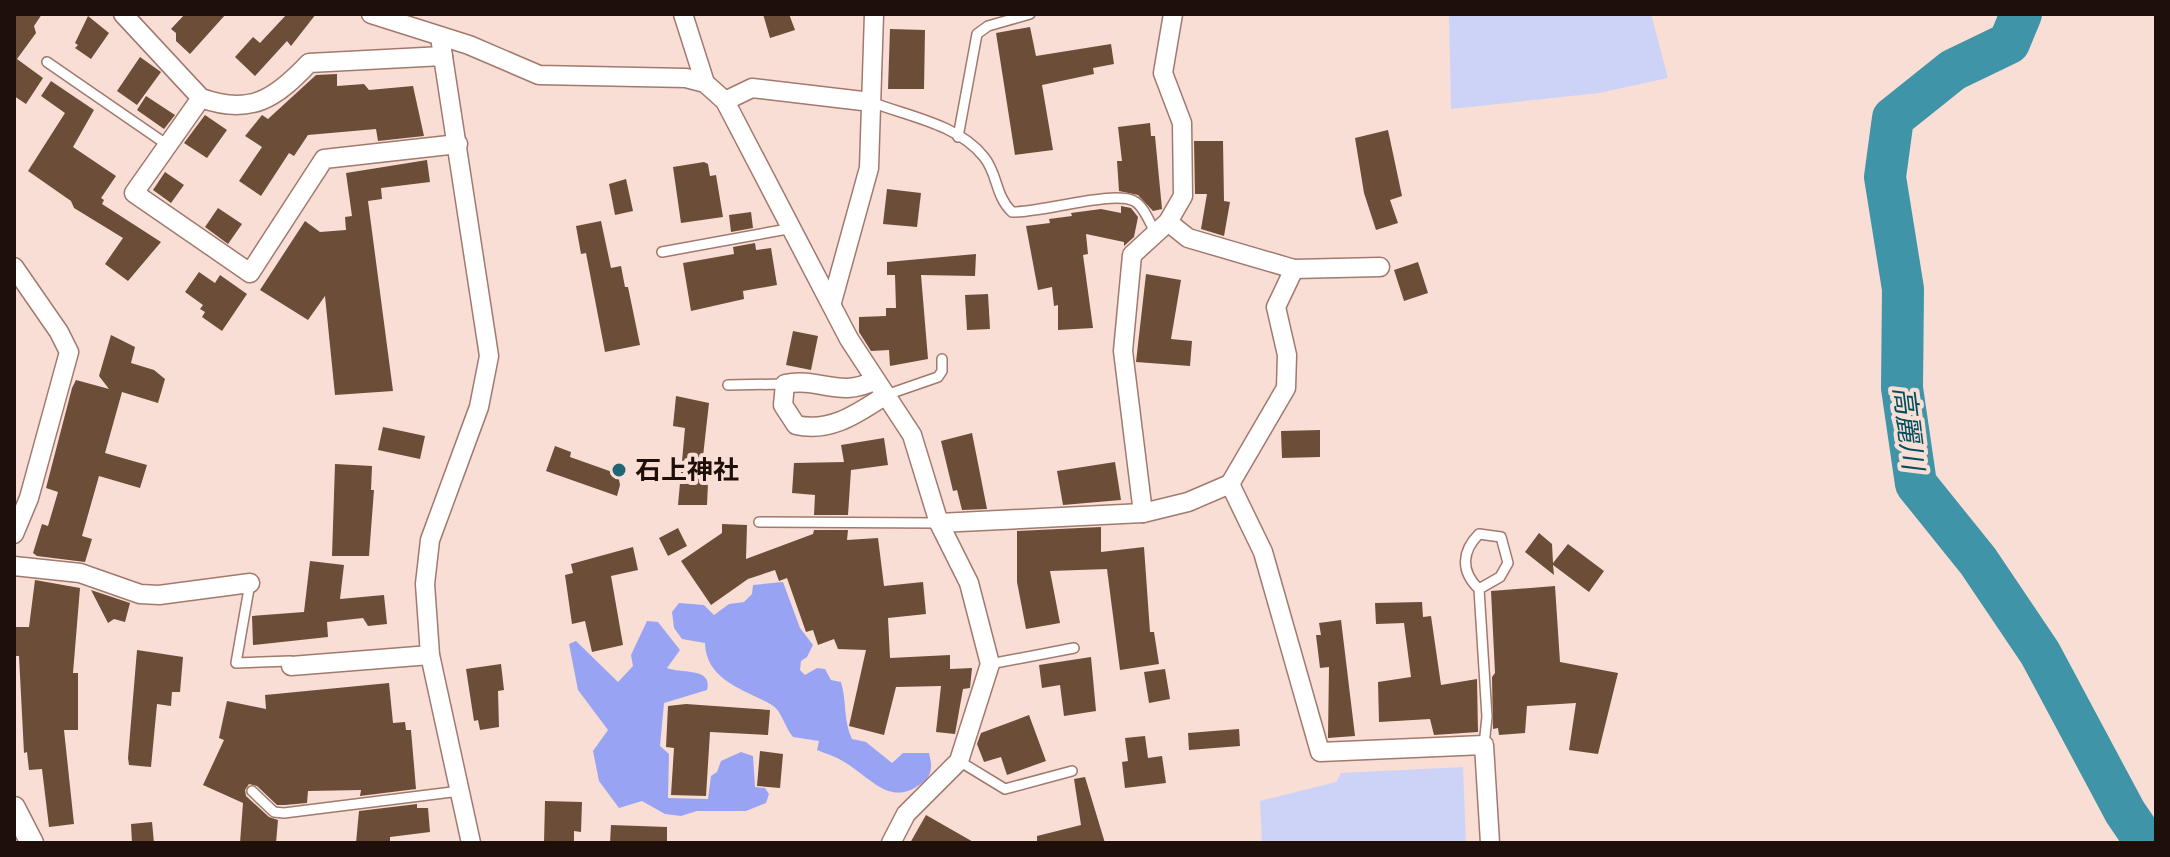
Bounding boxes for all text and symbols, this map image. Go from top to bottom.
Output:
water label: 高麗川 [1887,384,1931,475]
place label: 石上神社 [635,454,739,486]
marker: 石上神社 [610,461,628,479]

